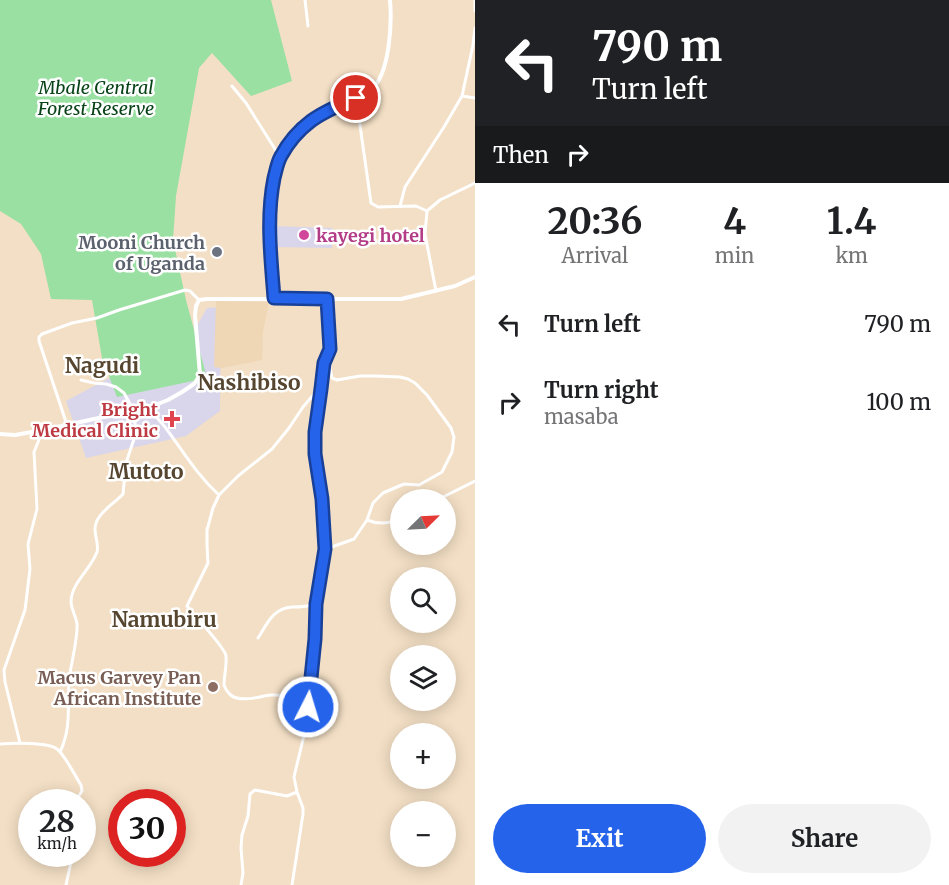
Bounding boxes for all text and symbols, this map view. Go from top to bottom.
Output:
text: 790 m [592,20,722,72]
icon: left [493,24,571,102]
pin [330,72,381,123]
text: Turn left [592,72,707,106]
park label: Mbale Central Forest Reserve [37,76,154,120]
icon: arrive [339,81,372,114]
icon: right [561,138,594,171]
text: Then [493,141,549,169]
text: 20:36 [547,199,642,244]
text: 4 [723,199,746,244]
text: 1.4 [827,199,876,244]
place label: kayegi hotel [316,224,425,247]
marker: kayegi hotel [297,228,311,242]
place label: Mooni Church of Uganda [78,231,205,275]
text: Arrival [562,243,628,268]
text: min [715,243,754,268]
text: km [835,243,868,268]
marker: Mooni Church of Uganda [210,245,224,259]
icon: left [493,308,526,341]
text: Turn left [544,310,641,338]
text: 790 m [864,310,931,338]
district label: Nagudi [65,352,139,379]
district label: Nashibiso [198,369,300,396]
text: Turn right [544,376,658,404]
icon: right [493,386,526,419]
text: 100 m [866,388,931,416]
place label: Bright Medical Clinic [32,398,159,442]
text: masaba [544,404,618,429]
marker: Bright Medical Clinic [163,410,181,428]
district label: Mutoto [108,458,184,485]
north arrow [390,489,456,555]
map controls [390,489,456,867]
button: search [390,567,456,633]
district label: Namubiru [111,606,217,633]
button: layers [390,645,456,711]
place label: Macus Garvey Pan African Institute [37,666,201,710]
position arrow [276,675,340,739]
marker: Macus Garvey Pan African Institute [206,680,220,694]
button: + [390,723,456,789]
speed limit sign: 30 [108,789,186,867]
button: − [390,801,456,867]
text: 28 [39,802,75,840]
button: Exit [493,804,706,873]
button: Share [718,804,931,873]
text: km/h [37,834,77,853]

